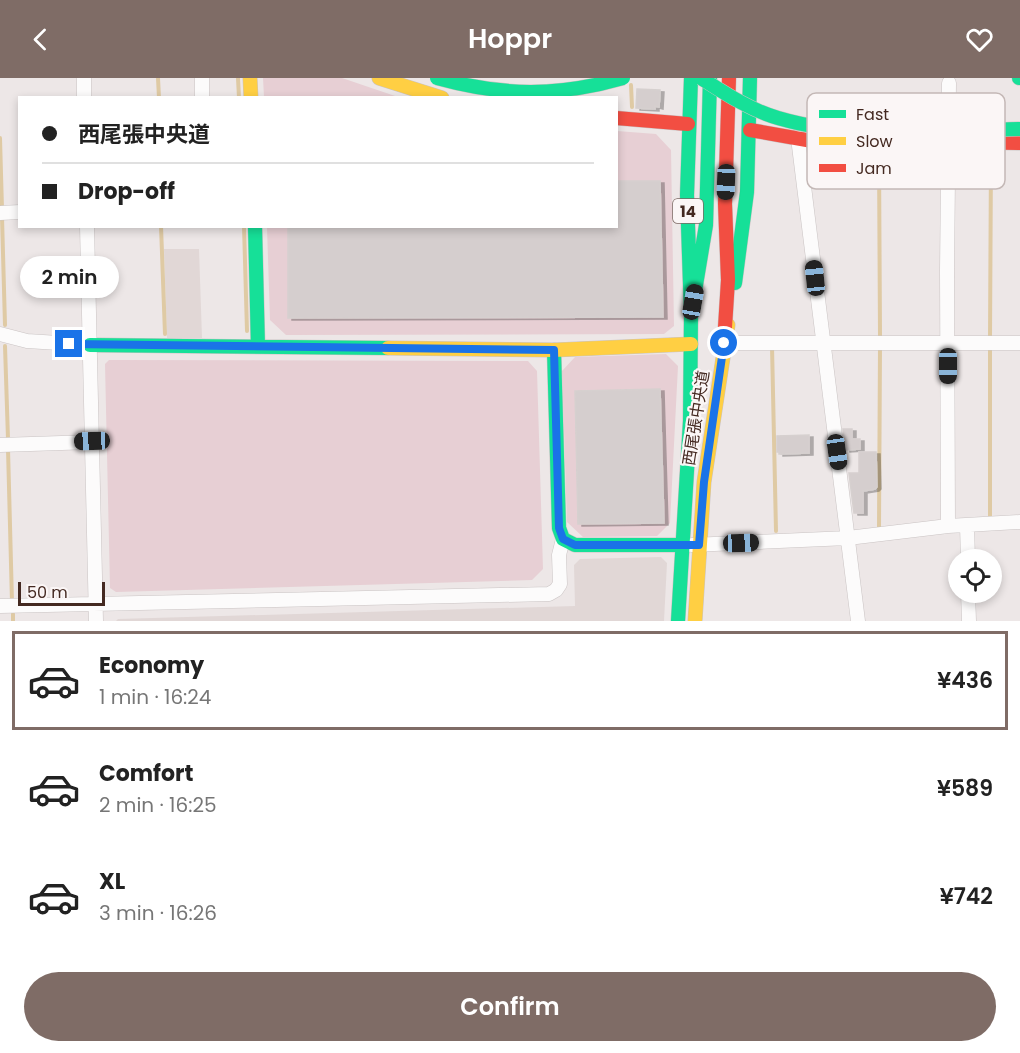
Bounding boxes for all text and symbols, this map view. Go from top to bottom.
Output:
text: Hoppr [468,20,552,57]
icon: back [24,23,57,56]
icon: heart [963,23,996,56]
legend [807,93,1005,189]
text: Fast [856,103,889,126]
text: 西尾張中央道 [78,119,210,150]
text: Slow [856,130,893,153]
text: Jam [856,157,892,180]
car [716,164,736,200]
text: Drop-off [78,176,175,207]
road number: 14 [673,199,703,223]
callout: 2 min [20,257,118,299]
car [804,259,826,297]
text: 2 min [42,263,97,291]
car [681,283,705,321]
route start [710,329,737,356]
route end [55,330,82,357]
car [939,348,957,384]
street label: 西尾張中央道 [677,369,715,467]
car [74,431,110,451]
car [826,433,848,471]
car [723,533,759,553]
map controls [948,549,1002,603]
button: locate [948,549,1002,603]
scale bar [18,579,105,606]
text: 50 m [27,581,68,604]
text: Economy [99,650,204,681]
icon: car [27,654,81,708]
text: ¥436 [937,665,993,696]
text: 1 min · 16:24 [99,683,211,711]
text: Comfort [99,758,193,789]
icon: car [27,762,81,816]
text: ¥589 [937,773,993,804]
text: 2 min · 16:25 [99,791,217,819]
text: XL [99,866,125,897]
icon: car [27,870,81,924]
text: ¥742 [940,881,993,912]
text: 3 min · 16:26 [99,899,217,927]
button: Confirm [24,972,996,1041]

